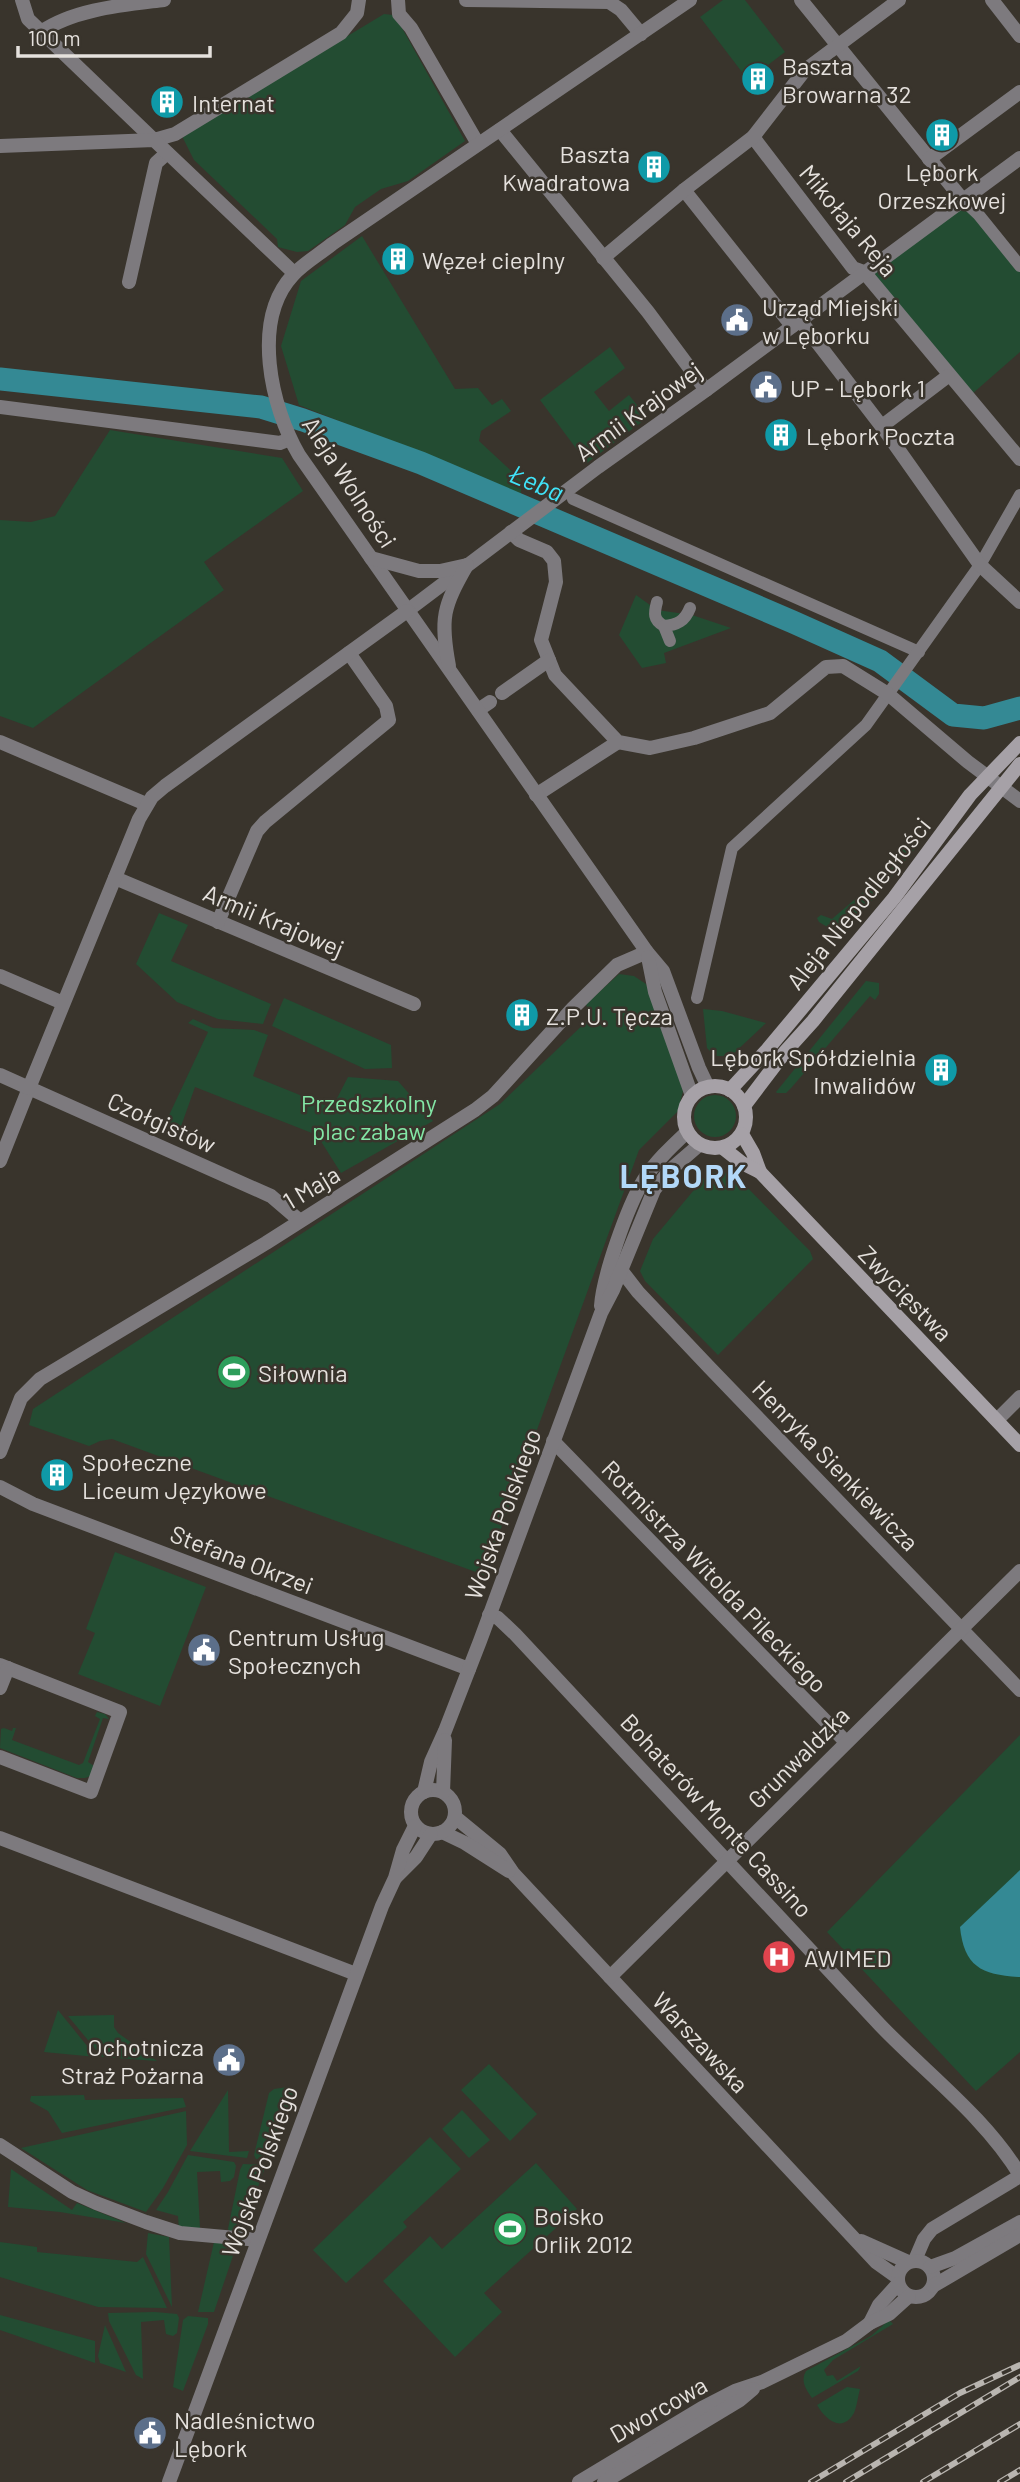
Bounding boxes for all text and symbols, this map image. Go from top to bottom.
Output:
scale bar [18,14,210,58]
text: 100 m [28,25,81,50]
place label: Baszta Browarna 32 [782,51,912,108]
building icon: Baszta Browarna 32 [739,60,777,98]
building icon: Internat [148,83,186,121]
place label: Internat [192,88,275,117]
building icon: Lębork Orzeszkowej [923,116,961,154]
place label: Baszta Kwadratowa [502,139,630,196]
building icon: Baszta Kwadratowa [635,148,673,186]
place label: Lębork Orzeszkowej [878,157,1006,214]
street label: Mikołaja Reja [794,158,904,282]
building icon: Węzeł cieplny [379,240,417,278]
place label: Węzeł cieplny [422,245,565,274]
place label: Urząd Miejski w Lęborku [762,292,899,349]
public building icon: Urząd Miejski w Lęborku [718,301,756,339]
street label: Armii Krajowej [569,355,707,467]
public building icon: UP - Lębork 1 [747,368,785,406]
place label: UP - Lębork 1 [790,373,925,402]
street label: Aleja Wolności [297,411,403,553]
building icon: Lębork Poczta [762,416,800,454]
place label: Lębork Poczta [806,421,955,450]
water label: Łeba [504,456,569,507]
street label: Aleja Niepodległości [780,811,936,995]
street label: Armii Krajowej [199,877,349,963]
building icon: Z.P.U. Tęcza [503,996,541,1034]
place label: Z.P.U. Tęcza [546,1001,673,1030]
place label: Lębork Spółdzielnia Inwalidów [710,1042,916,1099]
building icon: Lębork Spółdzielnia Inwalidów [922,1051,960,1089]
street label: Czołgistów [104,1085,220,1159]
park label: Przedszkolny plac zabaw [301,1088,437,1145]
district label: LĘBORK [620,1156,748,1194]
street label: 1 Maja [277,1159,345,1215]
street label: Zwycięstwa [853,1239,959,1347]
sports icon: Siłownia [215,1353,253,1391]
place label: Siłownia [258,1358,348,1387]
street label: Henryka Sienkiewicza [747,1374,925,1556]
street label: Wojska Polskiego [458,1424,546,1604]
place label: Społeczne Liceum Językowe [82,1447,267,1504]
street label: Rotmistrza Witolda Pileckiego [596,1454,834,1698]
building icon: Społeczne Liceum Językowe [38,1456,76,1494]
street label: Stefana Okrzei [166,1518,318,1600]
place label: Centrum Usług Społecznych [228,1622,384,1679]
public building icon: Centrum Usług Społecznych [185,1631,223,1669]
street label: Grunwaldzka [741,1700,855,1814]
street label: Bohaterów Monte Cassino [615,1707,819,1923]
hospital icon: AWIMED [760,1938,798,1976]
place label: AWIMED [804,1943,891,1972]
street label: Warszawska [647,1986,755,2098]
place label: Ochotnicza Straż Pożarna [61,2032,204,2089]
public building icon: Ochotnicza Straż Pożarna [210,2041,248,2079]
street label: Wojska Polskiego [215,2081,303,2261]
place label: Boisko Orlik 2012 [534,2201,633,2258]
sports icon: Boisko Orlik 2012 [491,2210,529,2248]
street label: Dworcowa [604,2370,712,2448]
place label: Nadleśnictwo Lębork [174,2405,316,2462]
public building icon: Nadleśnictwo Lębork [131,2414,169,2452]

